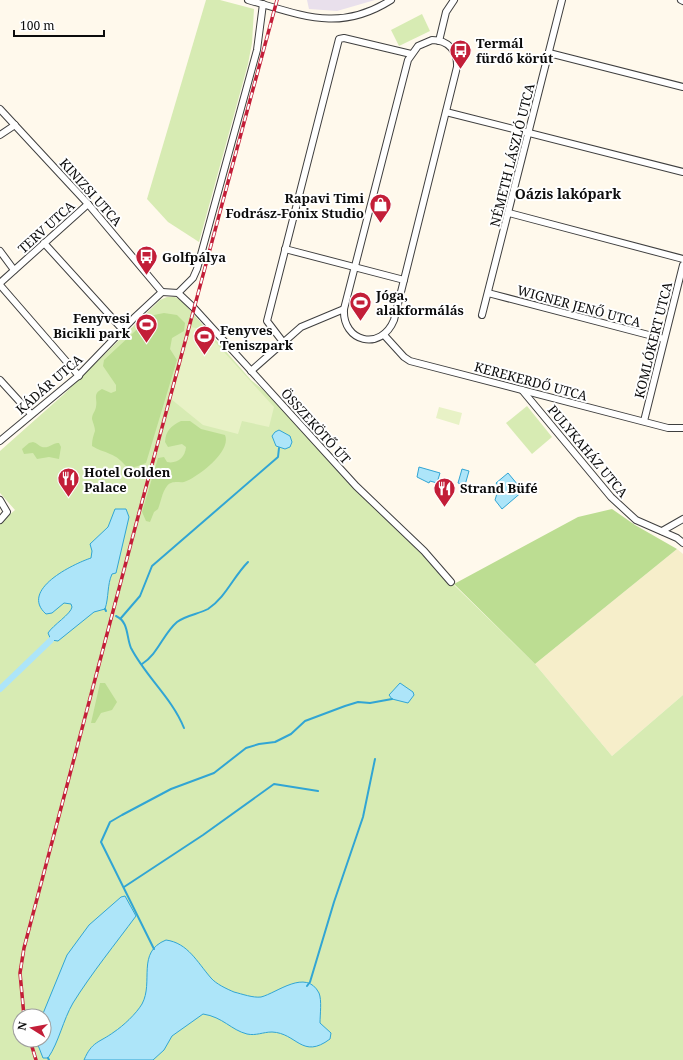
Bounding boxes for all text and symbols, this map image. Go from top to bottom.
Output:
scale bar [14,12,104,38]
text: 100 m [20,17,55,34]
place label: Termál fürdő körút [476,34,553,67]
bus stop icon: Termál fürdő körút [448,37,474,70]
street label: NÉMETH LÁSZLÓ UTCA [485,81,539,229]
street label: KINIZSI UTCA [56,154,127,230]
district label: Oázis lakópark [515,184,621,203]
place label: Rapavi Timi Fodrász-Fonix Studio [226,189,364,222]
shop icon: Rapavi Timi Fodrász-Fonix Studio [367,192,393,225]
street label: TERV UTCA [14,196,79,257]
bus stop icon: Golfpálya [133,244,159,277]
place label: Golfpálya [162,248,226,266]
street label: KOMLÓKERT UTCA [630,279,676,400]
street label: WIGNER JENŐ UTCA [515,281,644,331]
place label: Jóga, alakformálás [375,286,464,319]
sports icon: Jóga, alakformálás [347,289,373,322]
place label: Fenyvesi Bicikli park [53,309,131,342]
sports icon: Fenyvesi Bicikli park [133,312,159,345]
place label: Fenyves Teniszpark [220,321,294,354]
sports icon: Fenyves Teniszpark [192,324,218,357]
street label: KÁDÁR UTCA [12,350,87,418]
street label: KEREKERDŐ UTCA [473,357,590,405]
street label: ÖSSZEKÖTŐ ÚT [277,384,355,468]
street label: PULYKAHÁZ UTCA [544,401,633,502]
place label: Hotel Golden Palace [84,463,171,496]
restaurant icon: Hotel Golden Palace [55,466,81,499]
restaurant icon: Strand Büfé [431,475,457,508]
place label: Strand Büfé [460,479,538,497]
north arrow [12,1008,52,1048]
text: N [14,1020,30,1032]

